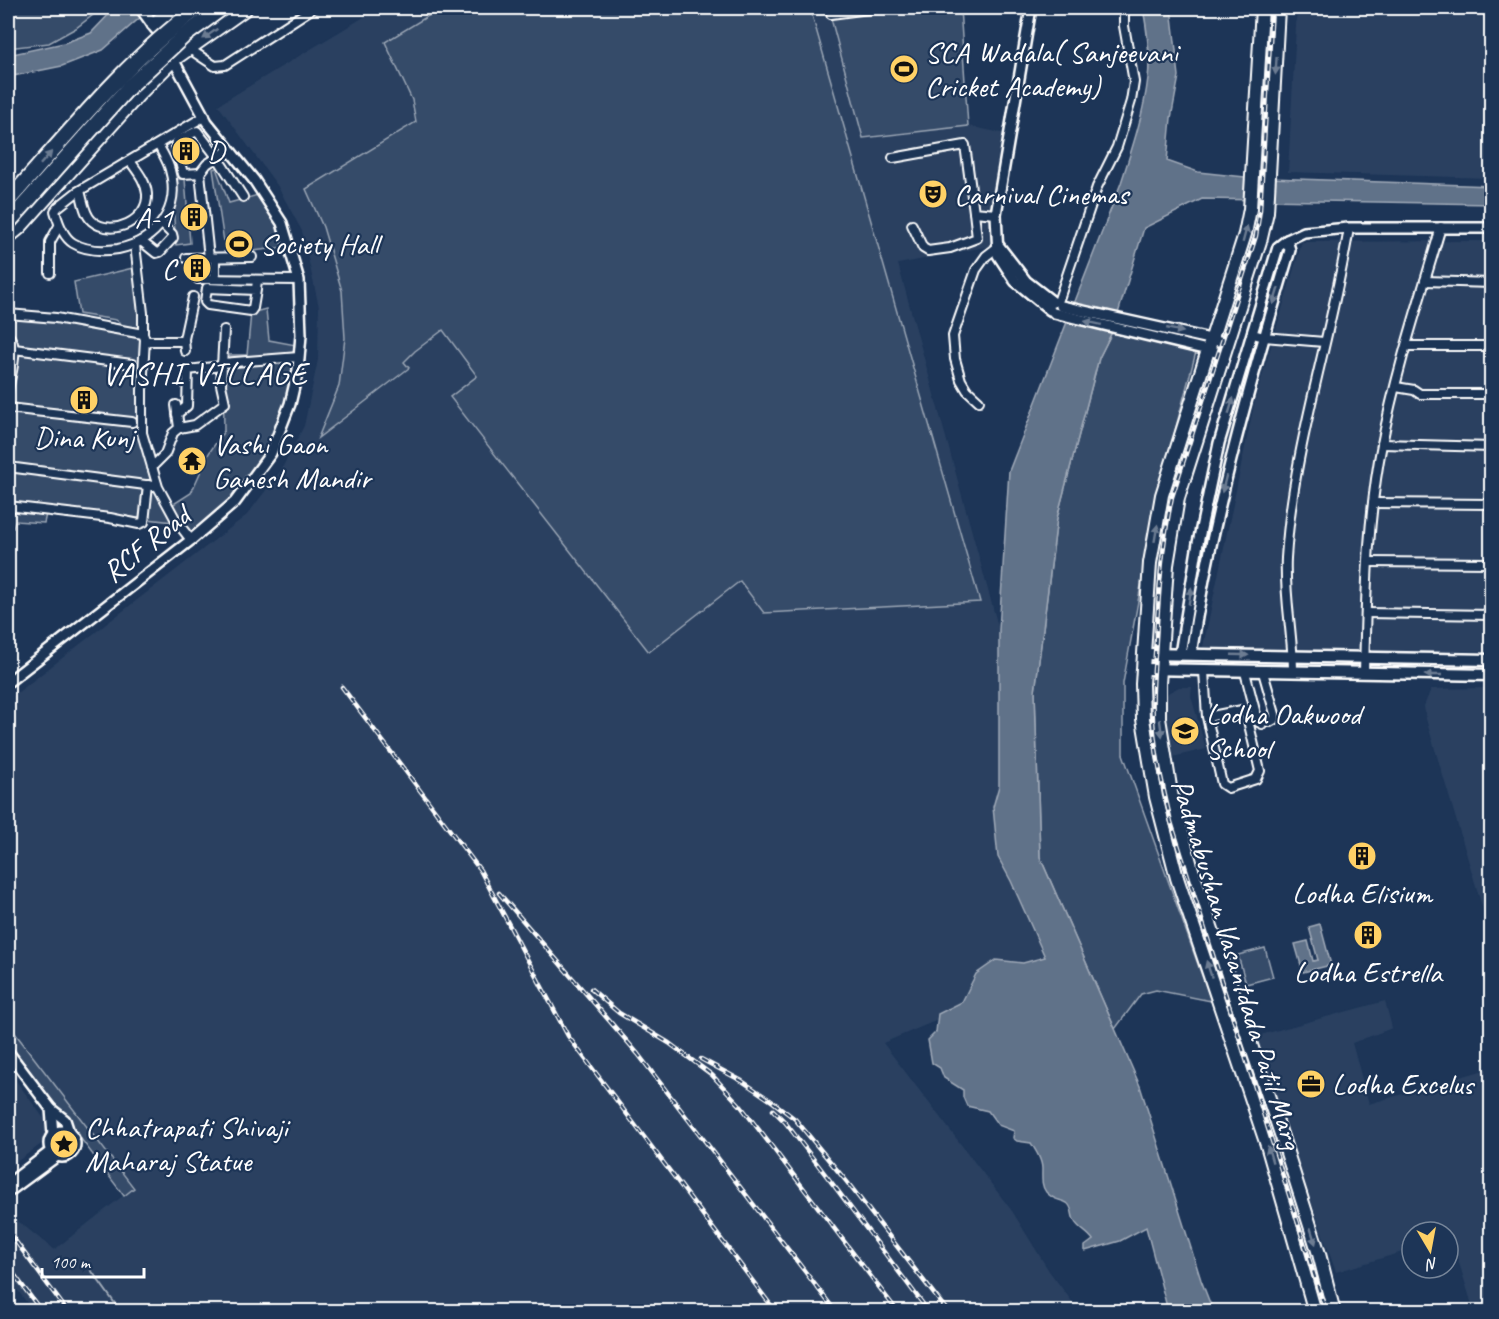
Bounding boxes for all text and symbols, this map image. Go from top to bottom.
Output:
one-way arrow [202,28,218,40]
place label: SCA Wadala( Sanjeevani Cricket Academy) [925,33,1181,105]
sports icon: SCA Wadala( Sanjeevani Cricket Academy) [888,53,920,85]
one-way arrow [1271,56,1281,75]
place label: D [207,132,227,170]
building icon: D [170,135,202,167]
one-way arrow [39,151,52,166]
place label: Carnival Cinemas [954,175,1131,213]
theatre icon: Carnival Cinemas [917,178,949,210]
place label: A-1 [135,198,174,236]
building icon: A-1 [178,201,210,233]
place label: Society Hall [260,225,383,263]
one-way arrow [1240,225,1250,243]
sports icon: Society Hall [223,228,255,260]
place label: C [162,249,179,287]
building icon: C [181,252,213,284]
one-way arrow [1271,287,1280,305]
one-way arrow [1083,318,1102,327]
one-way arrow [1166,326,1184,336]
district label: VASHI VILLAGE [102,353,311,394]
building icon: Dina Kunj [68,384,100,416]
one-way arrow [1227,397,1236,415]
place label: Dina Kunj [34,418,137,456]
place label: Vashi Gaon Ganesh Mandir [213,425,373,497]
temple icon: Vashi Gaon Ganesh Mandir [176,445,208,477]
one-way arrow [1218,474,1228,493]
street label: RCF Road [95,495,201,591]
one-way arrow [1151,524,1160,543]
one-way arrow [1185,586,1194,605]
one-way arrow [1231,650,1250,660]
one-way arrow [1424,670,1443,680]
place label: Lodha Oakwood School [1206,695,1365,767]
school or university icon: Lodha Oakwood School [1169,715,1201,747]
one-way arrow [1156,718,1165,737]
street label: Padmabushan Vasantdada Patil Marg [1163,774,1312,1156]
building icon: Lodha Elisium [1346,840,1378,872]
place label: Lodha Elisium [1292,874,1434,912]
building icon: Lodha Estrella [1352,919,1384,951]
place label: Lodha Estrella [1294,953,1444,991]
one-way arrow [1204,960,1214,978]
place label: Lodha Excelus [1332,1065,1476,1103]
office icon: Lodha Excelus [1295,1068,1327,1100]
place label: Chhatrapati Shivaji Maharaj Statue [85,1108,291,1180]
place icon: Chhatrapati Shivaji Maharaj Statue [48,1128,80,1160]
one-way arrow [1265,1145,1274,1163]
north arrow [1400,1220,1460,1280]
one-way arrow [1309,1227,1318,1245]
scale bar [42,1241,144,1279]
text: 100 m [51,1251,92,1273]
text: N [1423,1253,1439,1275]

